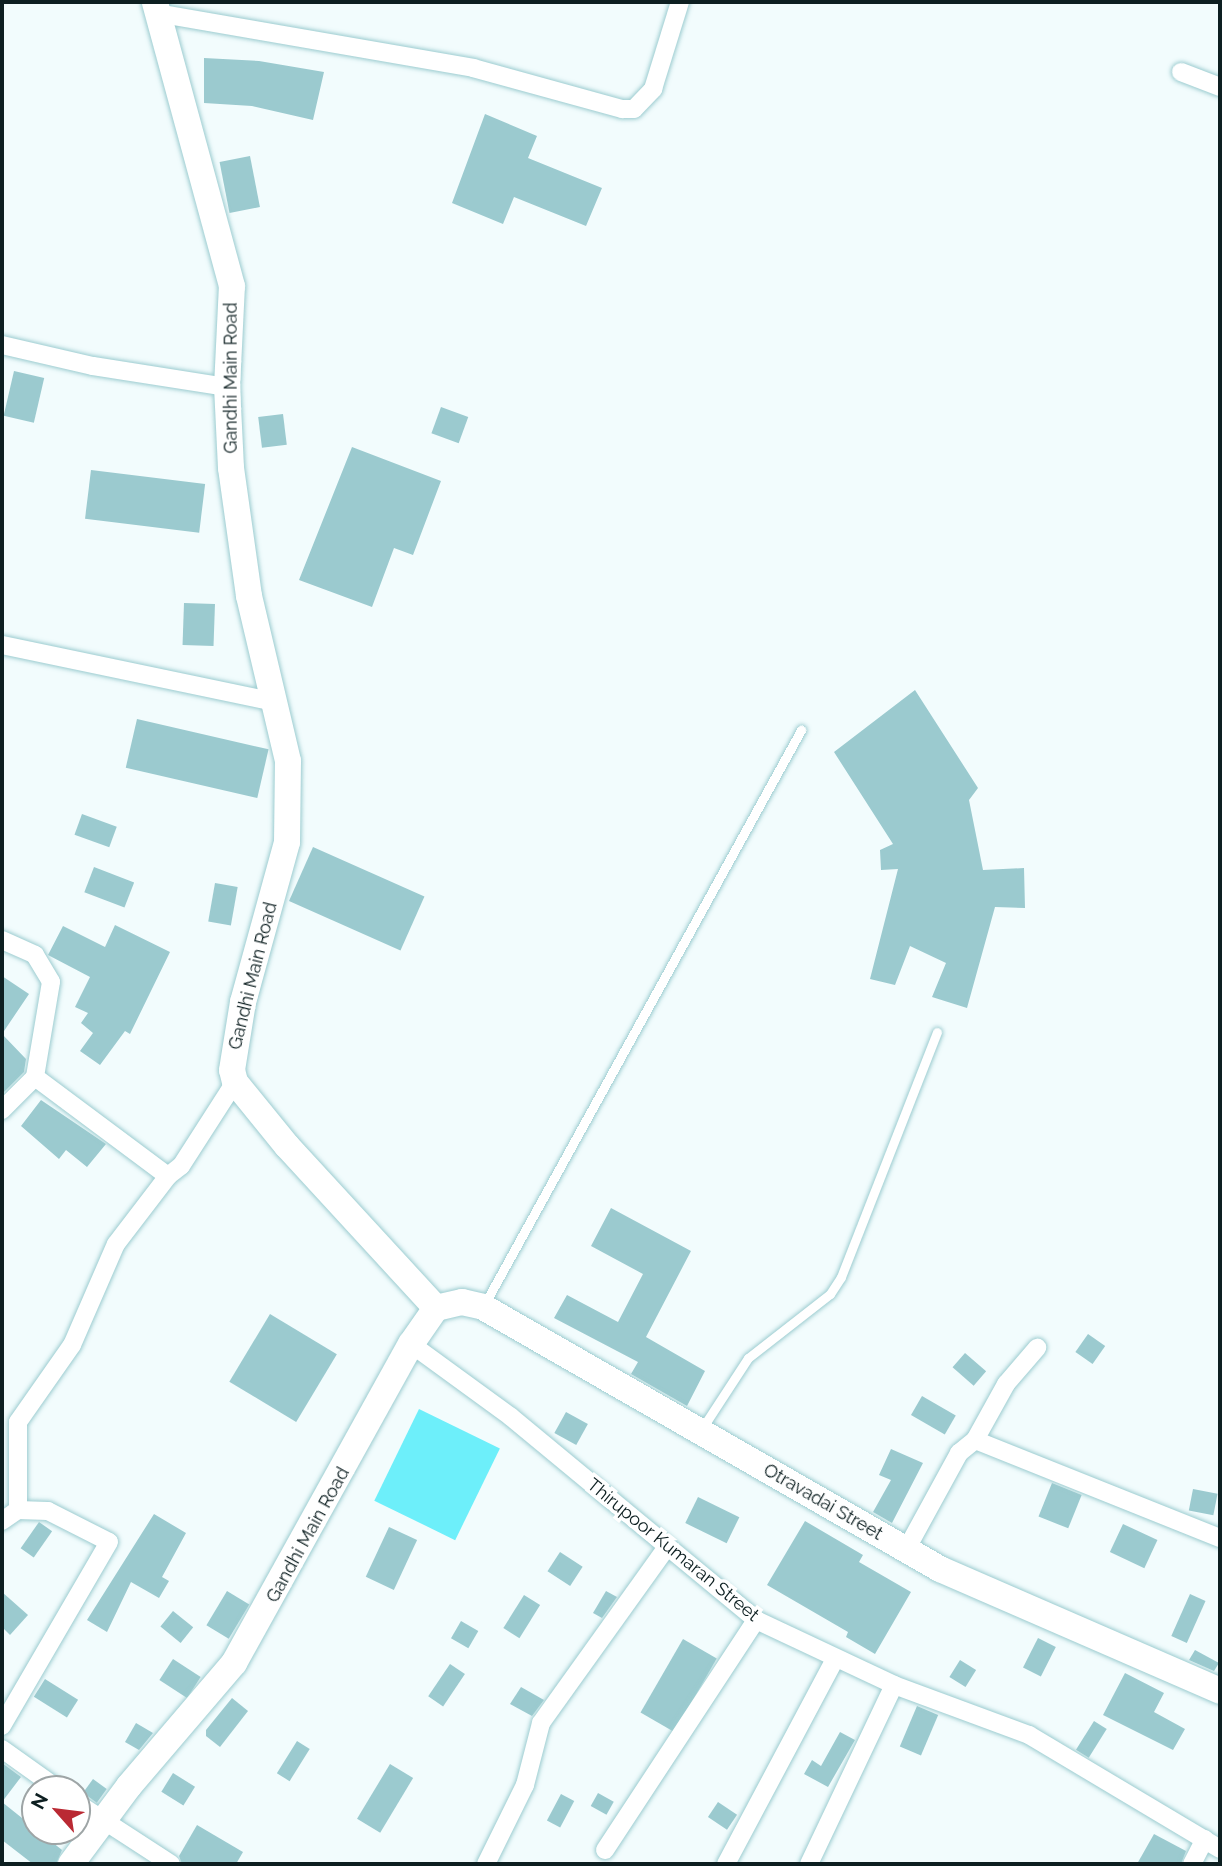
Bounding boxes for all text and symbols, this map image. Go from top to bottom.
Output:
street label: Gandhi Main Road [220,302,242,454]
street label: Gandhi Main Road [224,900,282,1052]
street label: Otravadai Street [760,1459,886,1545]
street label: Gandhi Main Road [262,1464,354,1606]
street label: Thirupoor Kumaran Street [583,1474,763,1626]
north arrow [21,1775,91,1845]
text: N [26,1790,52,1813]

